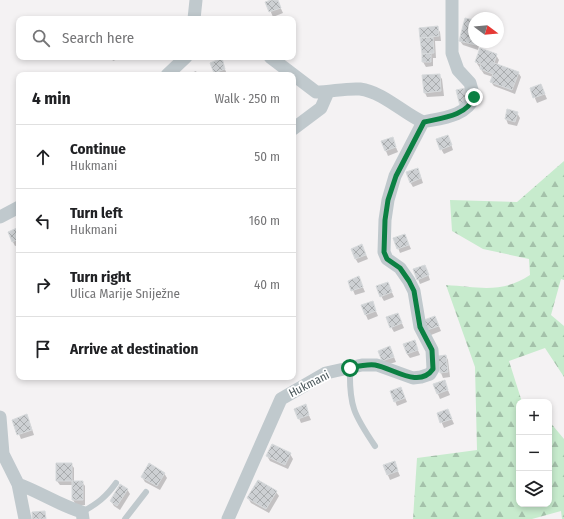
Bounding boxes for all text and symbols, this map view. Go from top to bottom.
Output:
north arrow [468,12,504,48]
search box [16,16,296,60]
icon: search [30,27,52,49]
text: Search here [62,29,134,47]
text: 4 min [32,88,71,109]
route end [465,88,483,106]
text: Walk · 250 m [215,91,280,106]
text: Continue [70,140,126,158]
icon: ahead [32,146,54,168]
text: 50 m [254,149,280,164]
text: Hukmani [70,158,117,173]
text: Turn left [70,204,123,222]
icon: left [32,210,54,232]
text: 160 m [249,213,280,228]
text: Hukmani [70,222,117,237]
text: Turn right [70,268,131,286]
icon: right [32,274,54,296]
text: 40 m [254,277,280,292]
text: Ulica Marije Sniježne [70,286,180,301]
icon: arrive [32,338,54,360]
text: Arrive at destination [70,340,198,358]
route start [341,359,359,377]
street label: Hukmani [286,368,332,400]
map controls [516,399,552,507]
button: + [516,399,552,435]
button: − [516,435,552,471]
button: layers [516,471,552,507]

